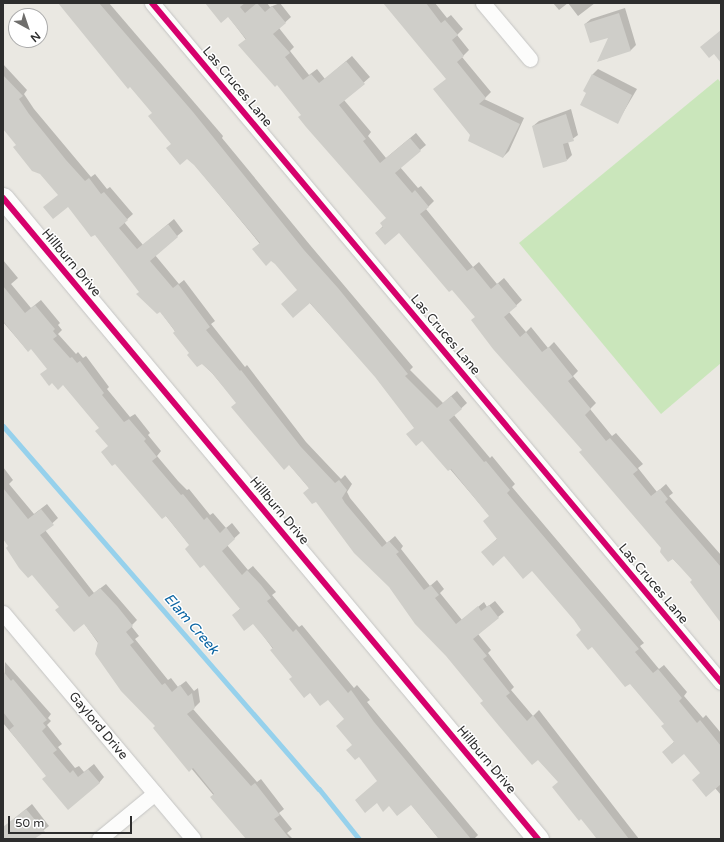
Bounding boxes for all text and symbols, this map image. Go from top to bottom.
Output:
north arrow [8,8,48,48]
text: N [28,29,43,45]
street label: Las Cruces Lane [199,44,275,130]
street label: Hillburn Drive [38,226,104,300]
street label: Las Cruces Lane [407,292,483,378]
street label: Hillburn Drive [246,474,312,548]
street label: Las Cruces Lane [615,541,691,627]
water label: Elam Creek [160,590,222,658]
street label: Gaylord Drive [65,689,131,763]
street label: Hillburn Drive [453,723,519,797]
scale bar [10,808,134,834]
text: 50 m [15,816,44,830]

